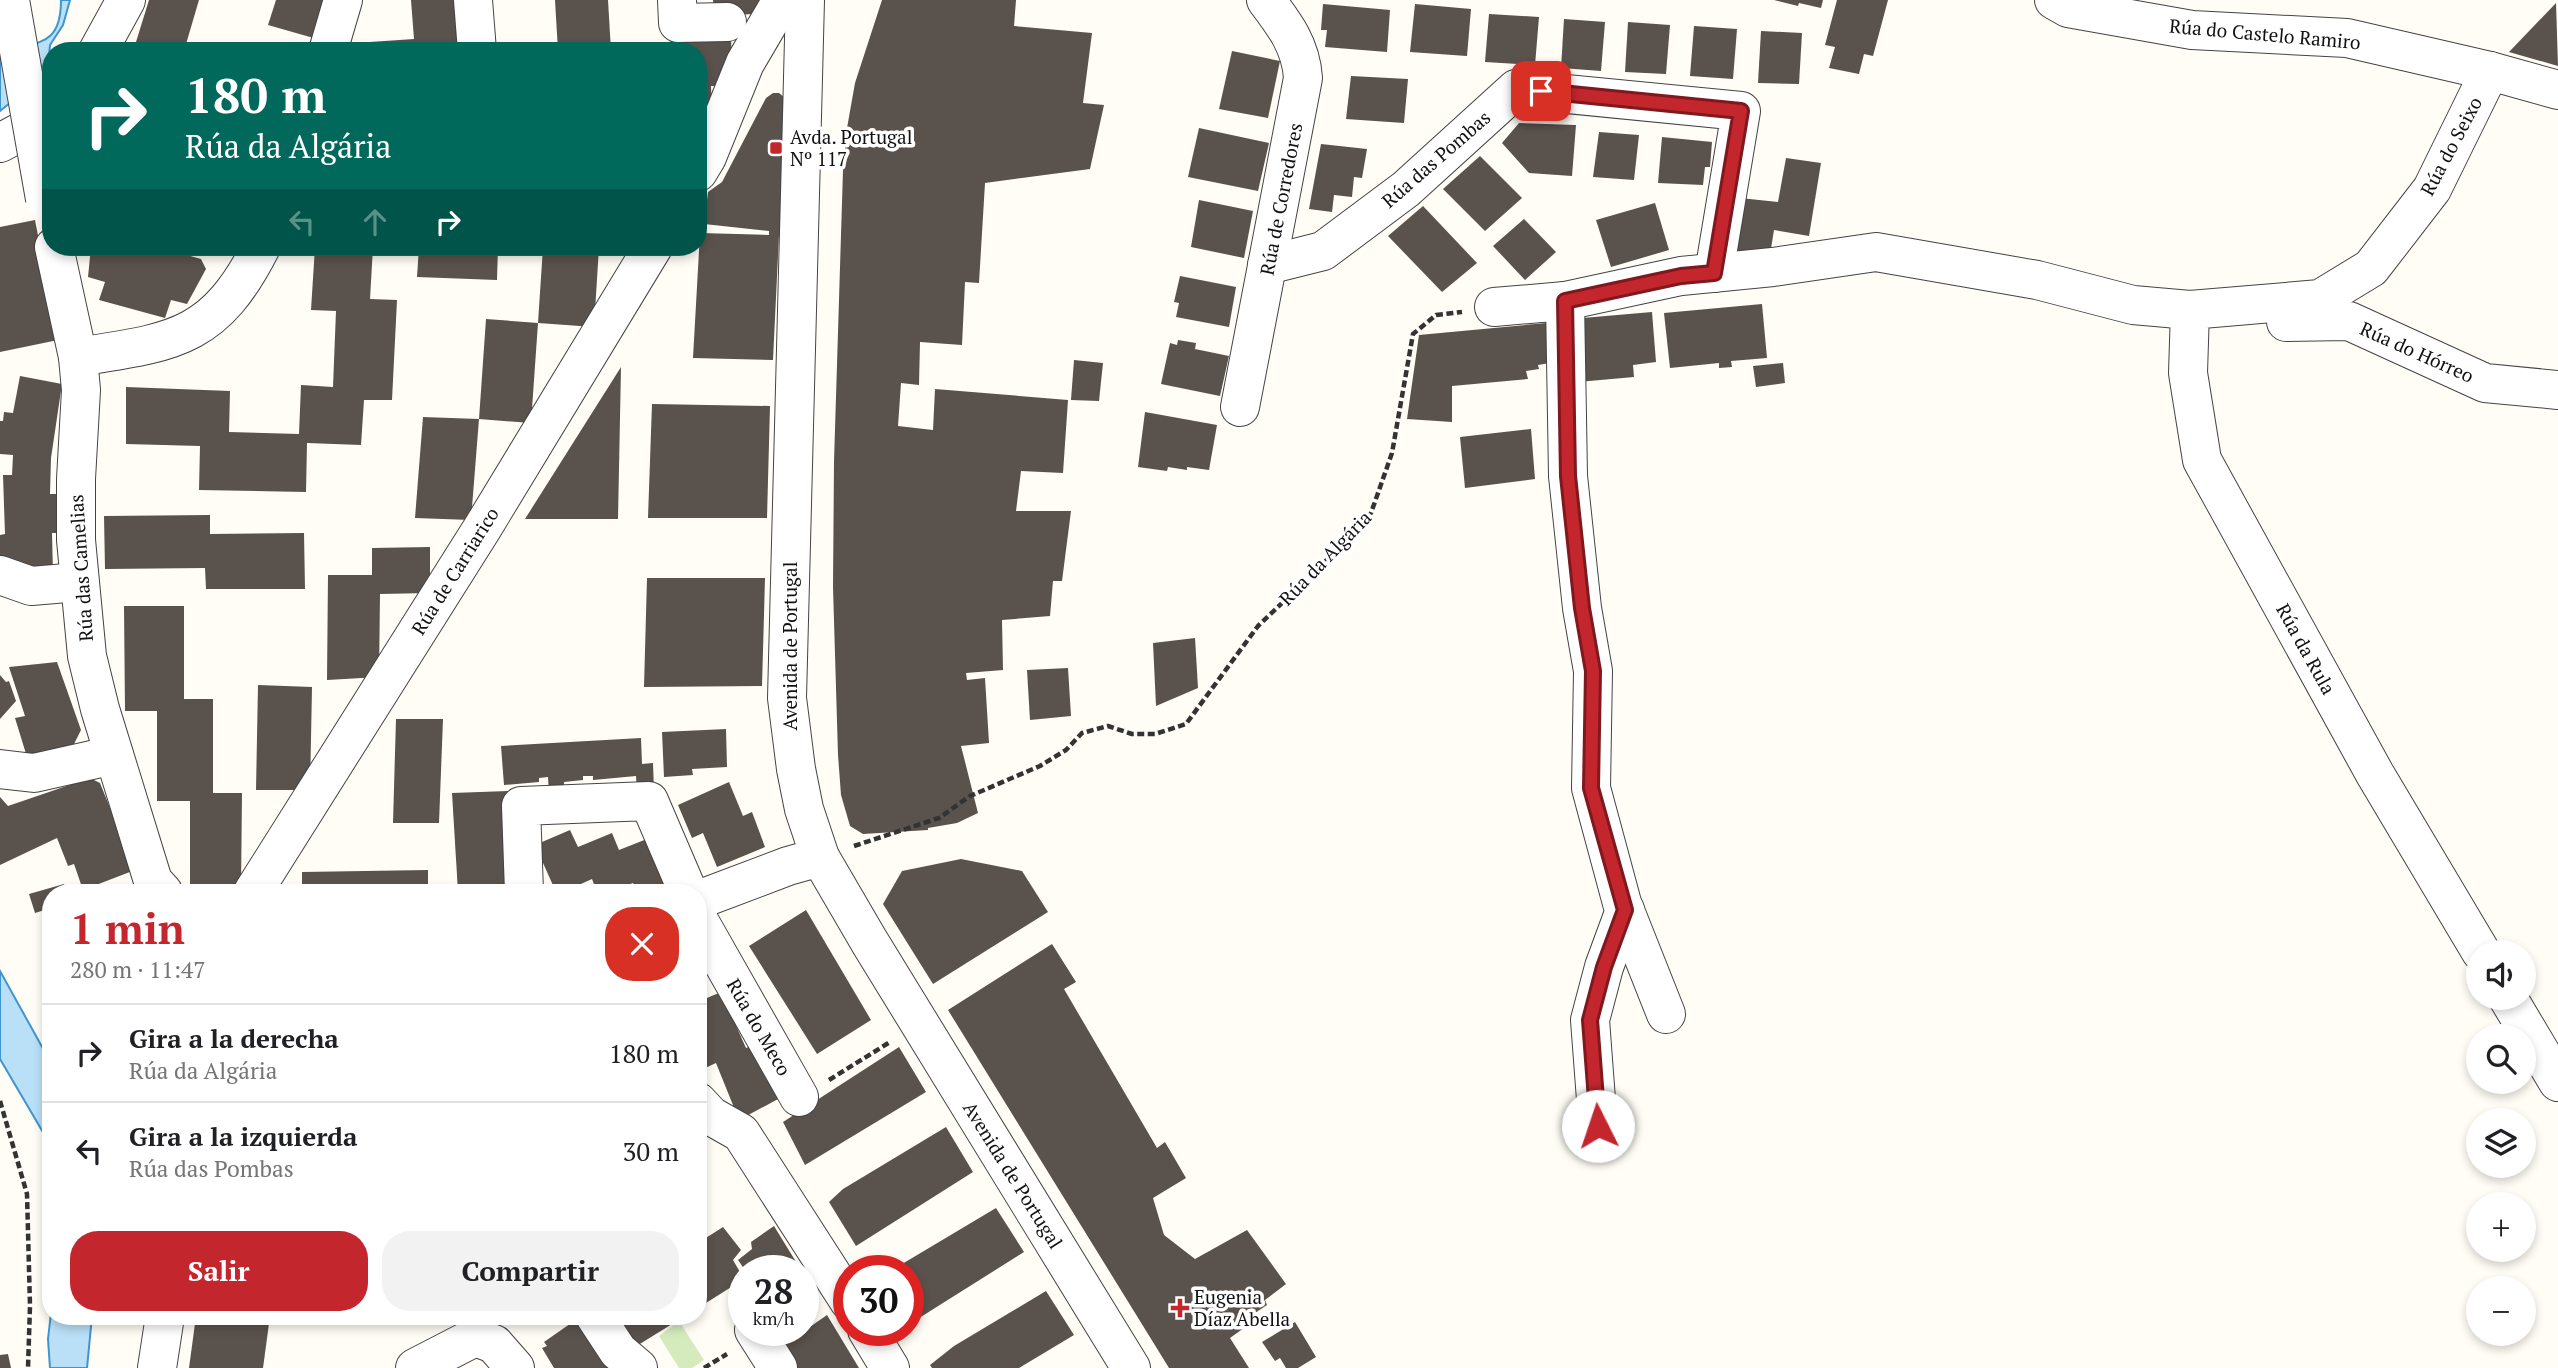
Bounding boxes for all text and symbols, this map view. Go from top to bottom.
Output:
street label: Rúa do Castelo Ramiro [2168,13,2362,54]
pin [1511,61,1571,121]
text: 180 m [185,62,327,127]
icon: right [70,70,161,161]
icon: arrive [1522,72,1560,110]
street label: Rúa do Seixo [2414,92,2487,200]
street label: Rúa das Pombas [1376,105,1495,213]
street label: Rúa de Corredores [1253,121,1308,277]
place label: Avda. Portugal Nº 117 [790,124,912,171]
text: Rúa da Algária [185,125,391,167]
marker: Avda. Portugal Nº 117 [768,140,784,156]
icon: left [283,203,321,241]
icon: ahead [356,203,394,241]
icon: right [429,203,467,241]
street label: Rúa do Hórreo [2356,315,2478,388]
street label: Rúa das Camelias [63,494,98,642]
street label: Rúa de Carriarico [405,502,504,639]
street label: Rúa da Algária [1273,505,1376,610]
street label: Avenida de Portugal [777,562,802,730]
street label: Rúa da Rula [2271,599,2342,699]
text: 1 min [70,900,185,956]
button: close [605,907,679,981]
map controls [2466,940,2536,1346]
button: sound [2466,940,2536,1010]
text: 280 m · 11:47 [70,954,205,985]
street label: Rúa do Meco [722,974,797,1080]
text: Gira a la derecha [129,1021,339,1055]
button: search [2466,1024,2536,1094]
icon: right [70,1034,108,1072]
text: 180 m [609,1036,679,1070]
text: Rúa da Algária [129,1055,277,1086]
position arrow [1561,1089,1635,1163]
street label: Avenida de Portugal [958,1097,1069,1253]
button: layers [2466,1108,2536,1178]
text: Gira a la izquierda [129,1119,357,1153]
icon: left [70,1132,108,1170]
text: 30 m [623,1134,679,1168]
text: Rúa das Pombas [129,1153,294,1184]
button: + [2466,1192,2536,1262]
button: Salir [70,1231,368,1311]
button: Compartir [382,1231,679,1311]
speed limit sign: 30 [833,1255,924,1346]
text: 28 [754,1268,793,1314]
button: − [2466,1276,2536,1346]
place label: Eugenia Díaz Abella [1194,1284,1291,1331]
marker: Eugenia Díaz Abella [1172,1300,1188,1316]
text: km/h [753,1306,794,1330]

